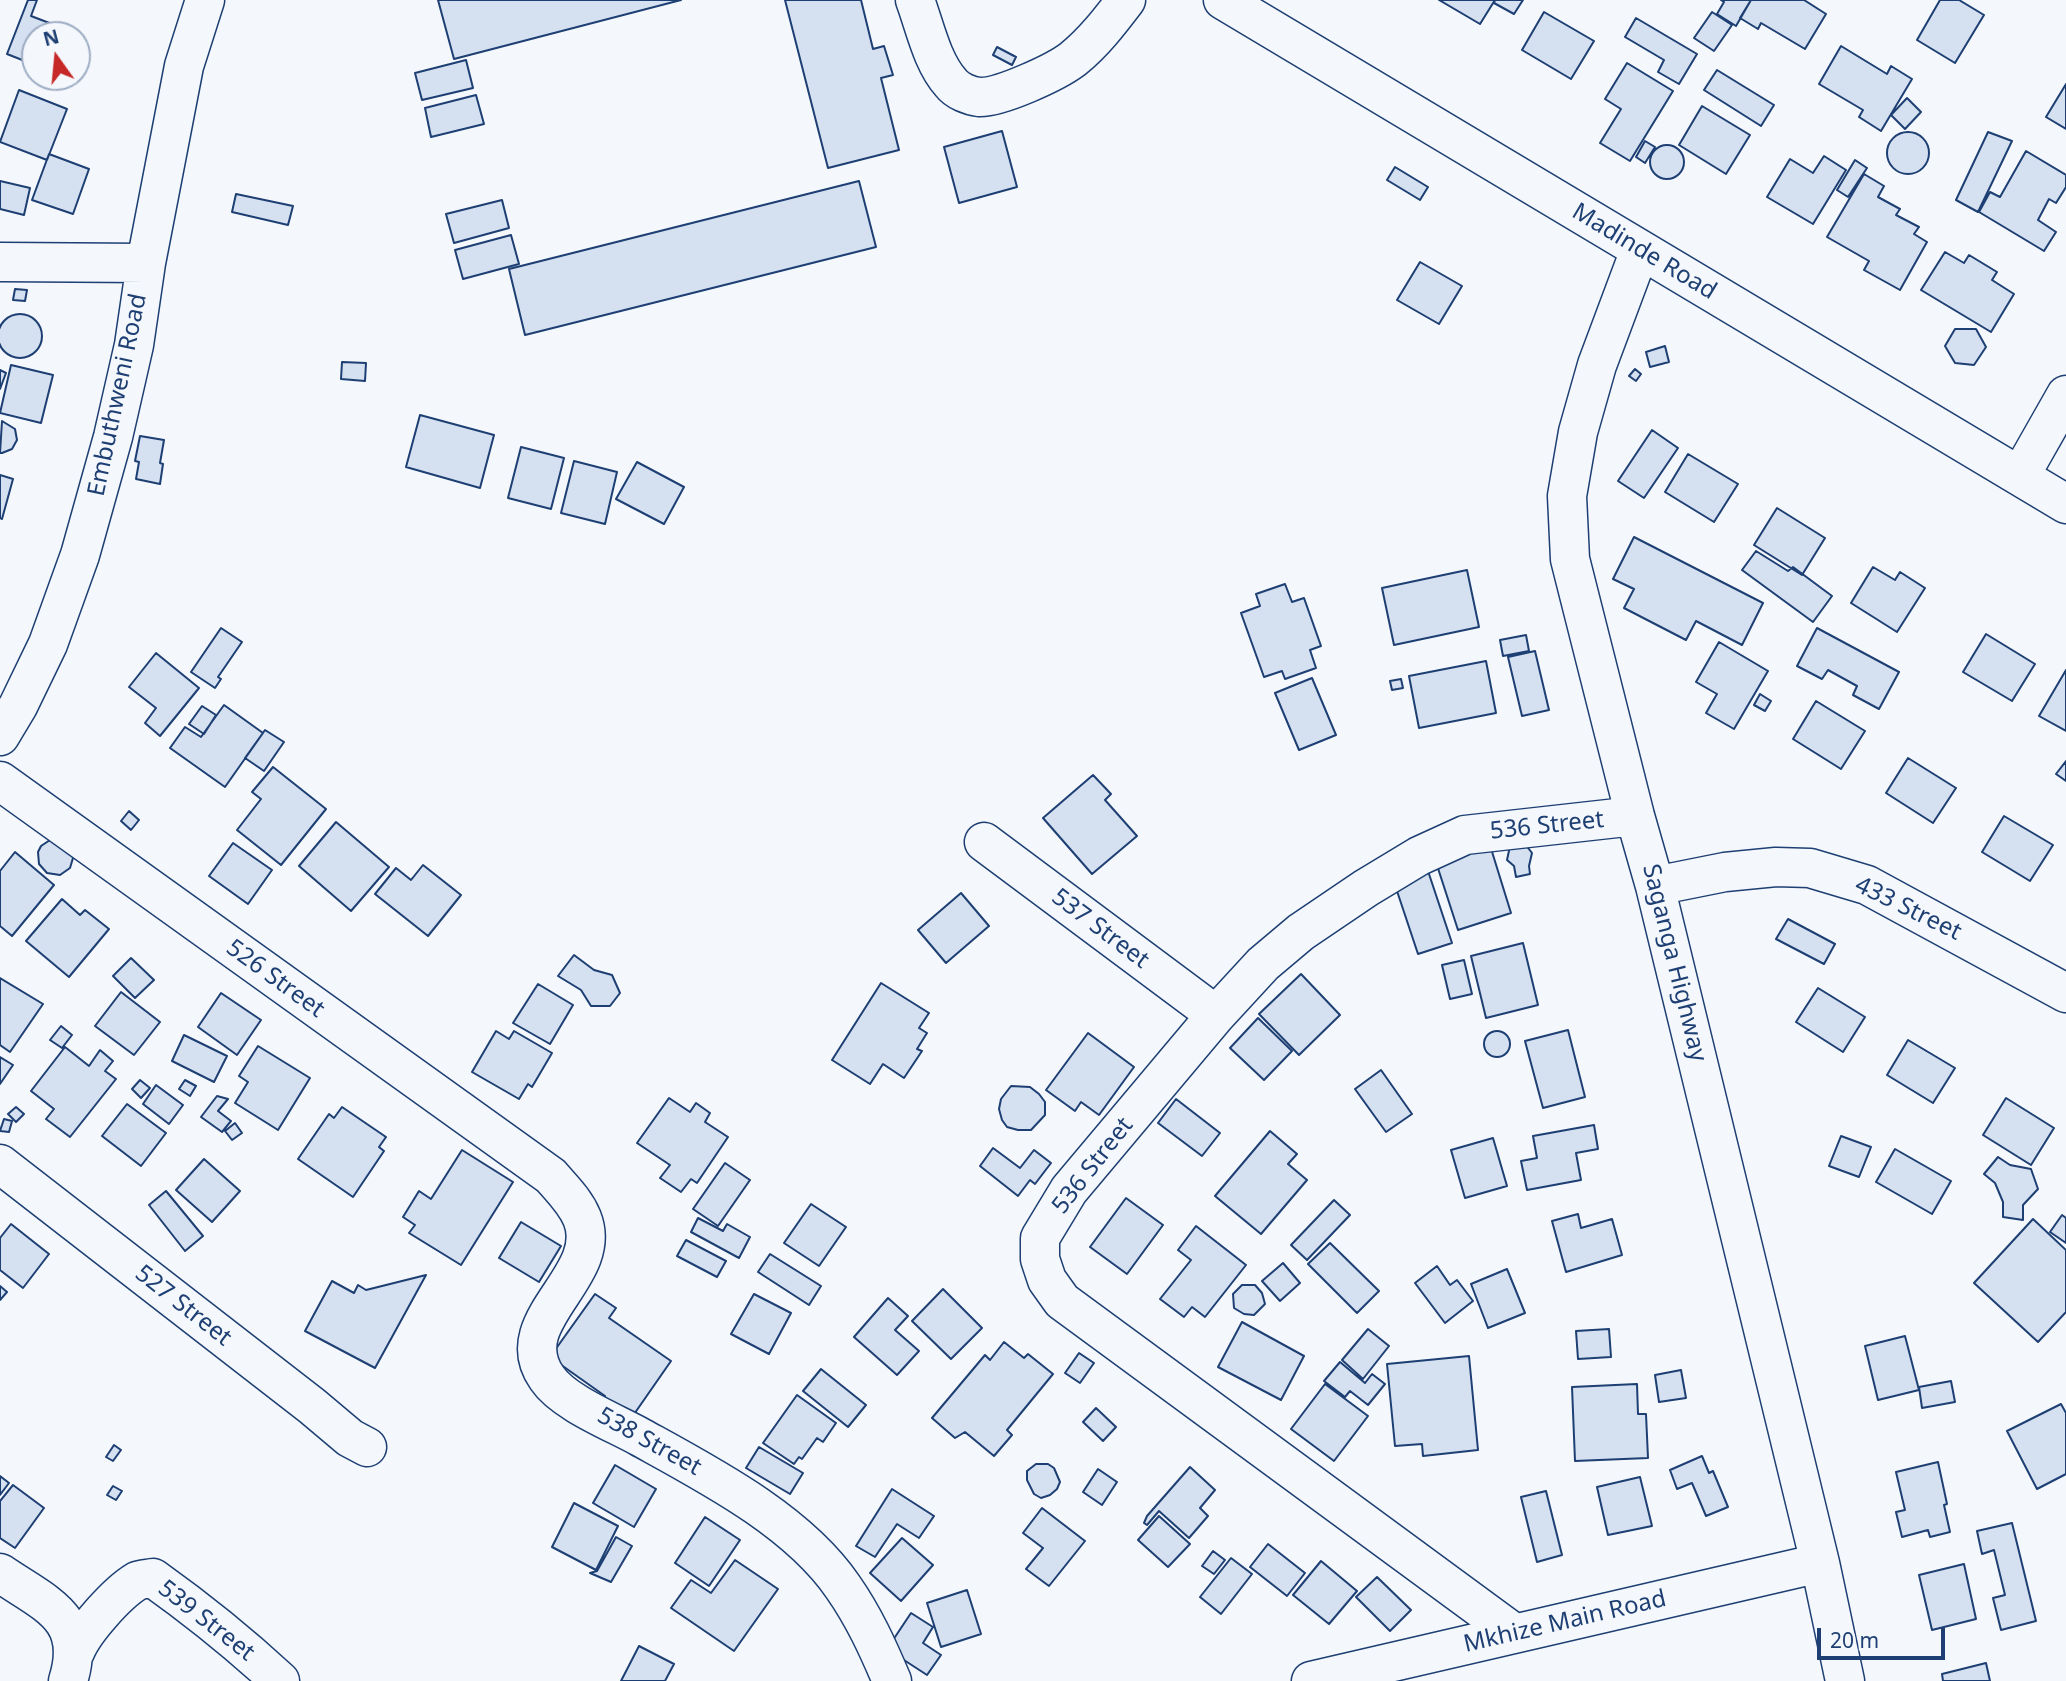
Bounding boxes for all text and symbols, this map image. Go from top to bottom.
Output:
north arrow [21,21,91,91]
text: N [40,23,62,52]
street label: Madinde Road [1567,198,1721,306]
street label: Embuthweni Road [82,291,154,499]
street label: 536 Street [1489,806,1605,846]
street label: Saganga Highway [1636,861,1712,1065]
street label: 433 Street [1850,871,1966,947]
street label: 537 Street [1046,883,1154,975]
street label: 526 Street [220,934,330,1024]
street label: 536 Street [1046,1112,1140,1220]
street label: 527 Street [129,1259,237,1353]
street label: 538 Street [592,1402,706,1482]
street label: 539 Street [152,1574,260,1668]
street label: Mkhize Main Road [1461,1585,1669,1659]
scale bar [1821,1614,1949,1658]
text: 20 m [1830,1626,1879,1654]

